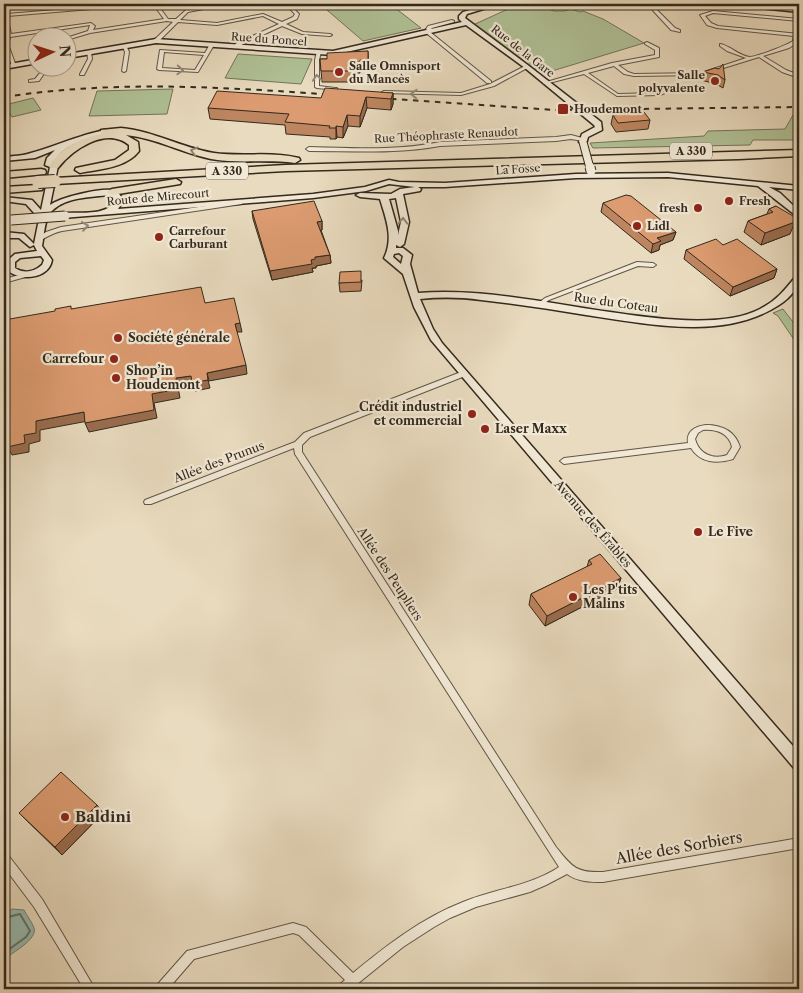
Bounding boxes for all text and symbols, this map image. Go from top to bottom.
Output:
street label: Rue de la Gare [488,22,558,80]
north arrow [28,28,78,78]
street label: Rue du Poncel [231,29,308,49]
text: N [56,44,74,58]
place label: Salle Omnisport du Mancès [349,59,441,86]
one-way arrow [176,65,184,75]
marker: Salle Omnisport du Mancès [333,66,345,78]
place label: Salle polyvalente [638,68,705,95]
one-way arrow [312,74,323,82]
marker: Salle polyvalente [709,75,721,87]
one-way arrow [410,88,418,99]
marker: Houdemont [556,102,570,116]
place label: Houdemont [574,102,642,116]
street label: Rue Théophraste Renaudot [374,124,519,146]
road number: A 330 [670,142,712,160]
one-way arrow [191,147,199,157]
street label: La Fosse [495,160,541,178]
road number: A 330 [206,162,248,180]
street label: Route de Mirecourt [106,186,210,208]
place label: Fresh [739,194,771,208]
marker: Fresh [723,195,735,207]
place label: fresh [659,201,688,215]
marker: fresh [692,202,704,214]
one-way arrow [398,216,408,224]
place label: Lidl [647,219,670,233]
marker: Lidl [631,220,643,232]
one-way arrow [81,221,89,232]
place label: Carrefour Carburant [169,224,228,251]
marker: Carrefour Carburant [153,231,165,243]
street label: Rue du Coteau [573,289,660,316]
place label: Société générale [128,330,230,345]
marker: Société générale [112,332,124,344]
place label: Carrefour [42,351,104,366]
marker: Carrefour [108,353,120,365]
place label: Shop’in Houdemont [126,363,200,392]
marker: Shop’in Houdemont [110,372,122,384]
place label: Crédit industriel et commercial [359,399,462,428]
marker: Crédit industriel et commercial [466,408,478,420]
place label: Laser Maxx [495,421,567,436]
marker: Laser Maxx [479,423,491,435]
street label: Allée des Prunus [171,437,266,486]
street label: Avenue des Érables [551,476,636,570]
street label: Allée des Peupliers [354,523,426,623]
place label: Le Five [708,524,753,539]
marker: Le Five [692,526,704,538]
place label: Les P'tits Malins [583,582,638,611]
marker: Les P'tits Malins [567,591,579,603]
place label: Baldini [75,807,132,826]
marker: Baldini [59,811,71,823]
street label: Allée des Sorbiers [613,827,744,868]

